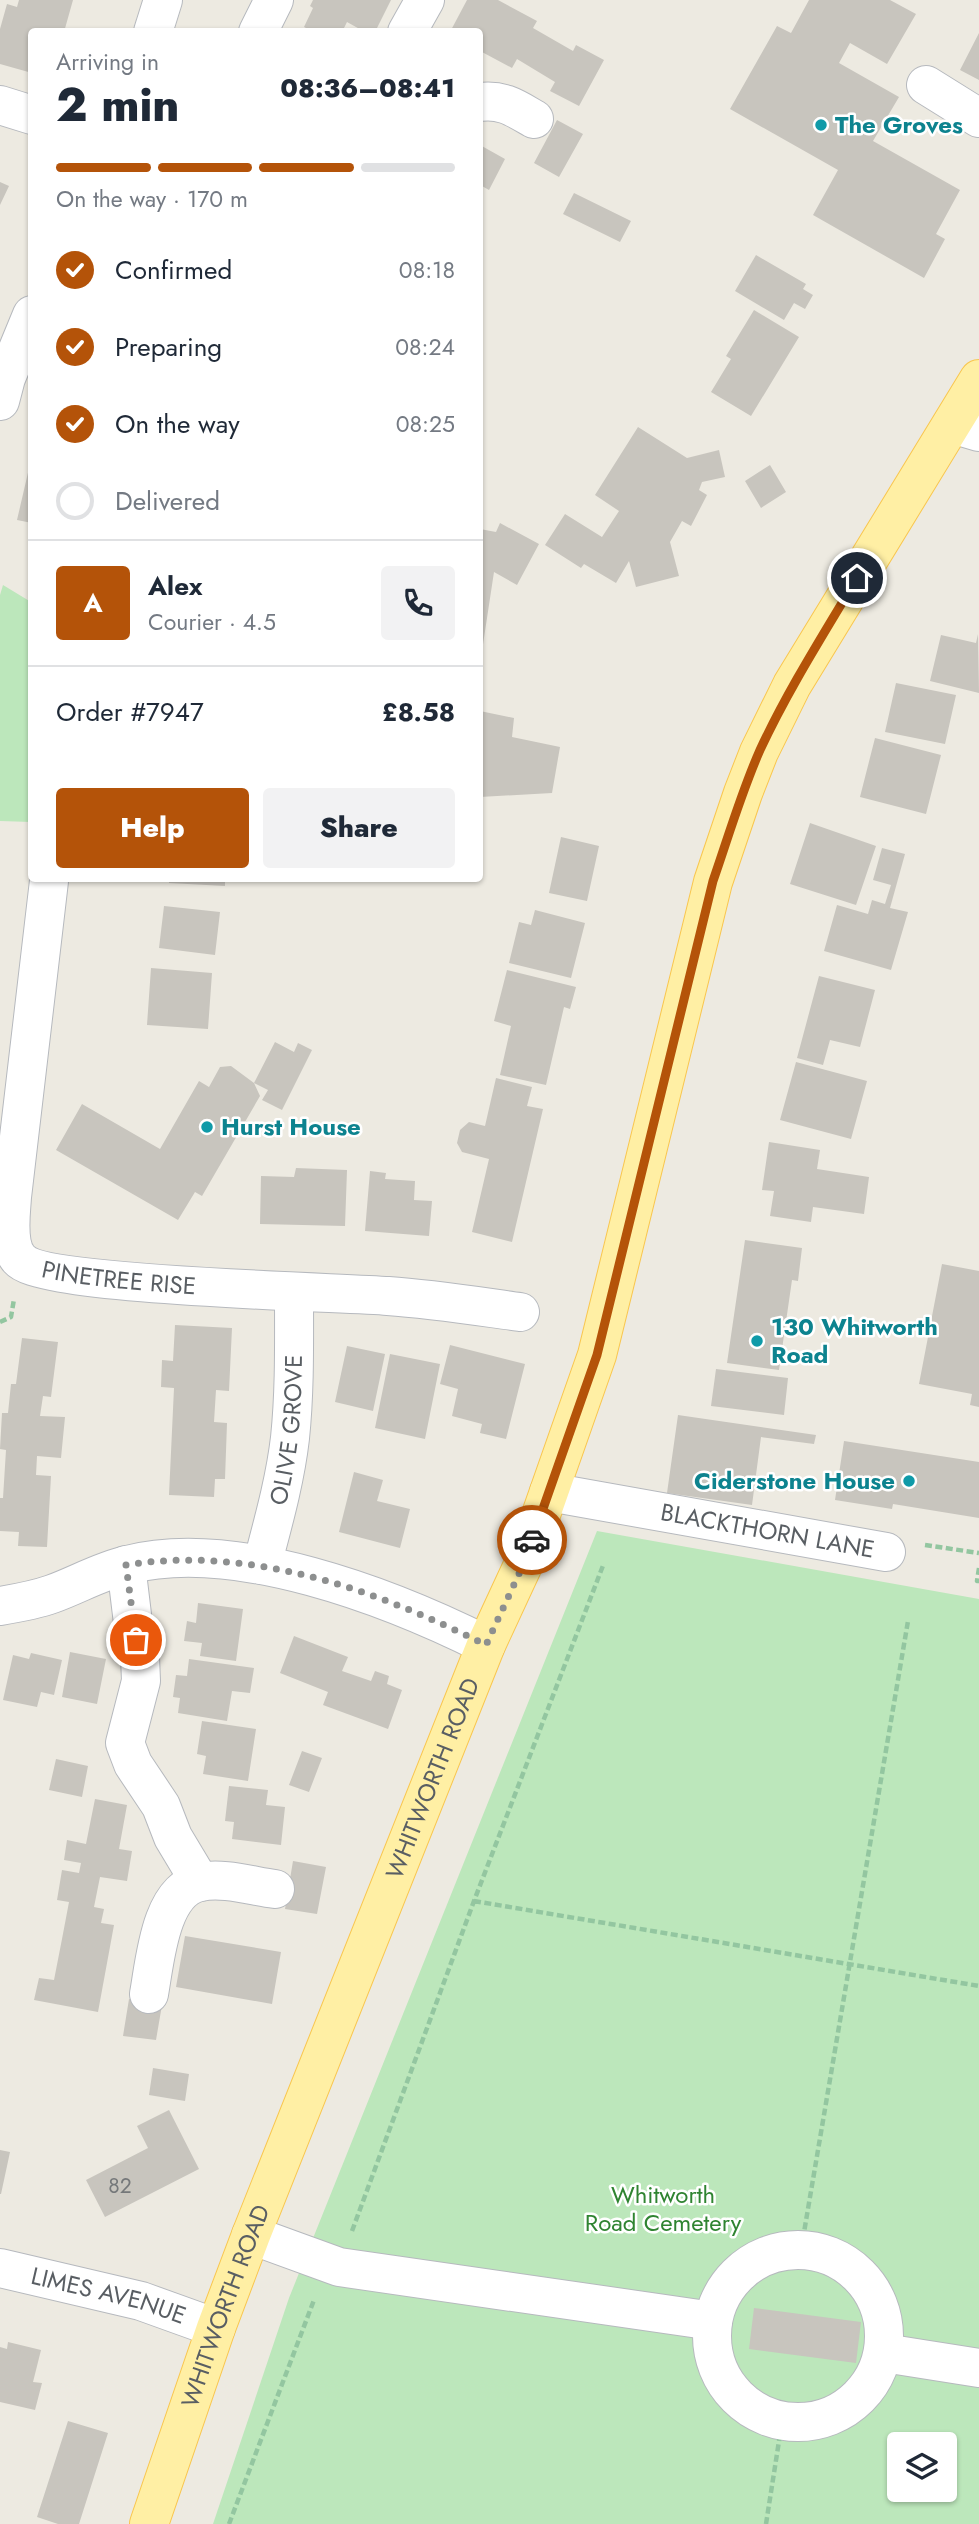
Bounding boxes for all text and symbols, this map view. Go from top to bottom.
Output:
text: Arriving in [56,45,159,79]
text: 08:36–08:41 [280,69,455,107]
text: 2 min [56,72,180,138]
place label: The Groves [835,107,963,142]
marker: The Groves [813,117,829,133]
text: On the way · 170 m [56,182,248,216]
icon: check [56,251,94,289]
text: Confirmed [115,251,232,289]
text: 08:18 [399,253,455,287]
icon: check [56,328,94,366]
text: Preparing [115,328,222,366]
text: 08:24 [395,330,455,364]
icon: check [56,405,94,443]
text: On the way [115,405,240,443]
text: 08:25 [396,407,455,441]
text: Delivered [115,482,220,520]
pin [827,548,887,608]
icon: home [838,559,876,597]
button: phone [381,566,455,640]
text: Alex [148,567,202,605]
text: A [83,584,103,622]
text: Courier · 4.5 [148,605,276,639]
text: Order #7947 [56,693,204,731]
text: £8.58 [382,693,455,731]
button: Help [56,788,249,868]
button: Share [263,788,455,868]
place label: Hurst House [221,1109,361,1144]
marker: Hurst House [199,1119,215,1135]
street label: PINETREE RISE [39,1251,197,1303]
place label: 130 Whitworth Road [771,1309,938,1372]
marker: 130 Whitworth Road [749,1333,765,1349]
street label: OLIVE GROVE [260,1354,311,1508]
place label: Ciderstone House [694,1463,895,1498]
marker: Ciderstone House [901,1473,917,1489]
street label: BLACKTHORN LANE [658,1494,877,1567]
courier [497,1505,567,1575]
icon: car [513,1521,551,1559]
pin [106,1610,166,1670]
icon: bag [117,1621,155,1659]
street label: WHITWORTH ROAD [377,1672,488,1884]
house number: 82 [108,2171,132,2201]
park label: Whitworth Road Cemetery [585,2177,742,2240]
street label: WHITWORTH ROAD [172,2199,278,2412]
street label: LIMES AVENUE [28,2258,191,2333]
map controls [887,2432,957,2502]
button: layers [887,2432,957,2502]

